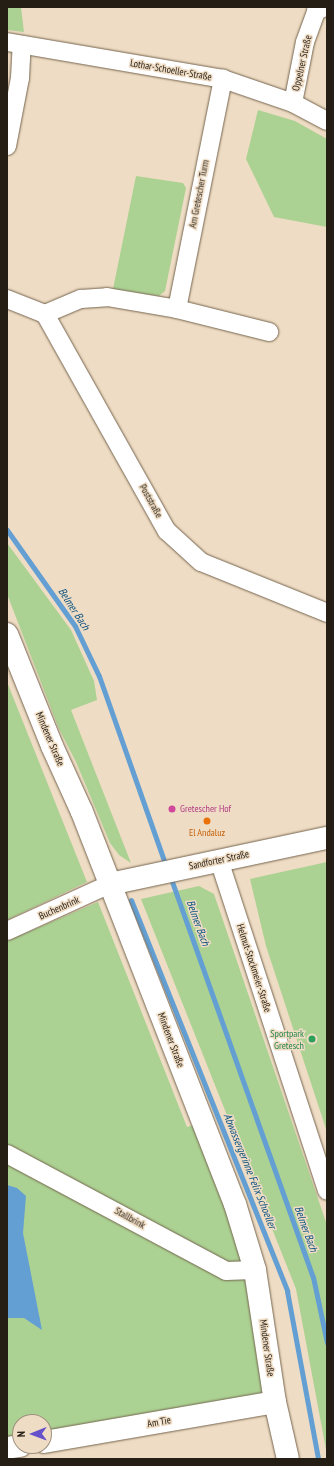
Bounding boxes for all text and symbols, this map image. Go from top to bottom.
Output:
street label: Oppelner Straße [290,34,314,92]
street label: Lothar-Schoeller-Straße [129,57,213,83]
street label: Am Gretescher Turm [186,159,212,229]
street label: Poststraße [137,482,165,520]
water label: Belmer Bach [55,585,93,633]
street label: Mindener Straße [33,710,67,768]
place label: Gretescher Hof [180,803,231,815]
marker: Gretescher Hof [167,804,177,814]
marker: El Andaluz [202,816,212,826]
place label: El Andaluz [189,827,225,839]
street label: Sandforter Straße [188,848,250,872]
street label: Buchenbrink [37,894,81,922]
water label: Belmer Bach [184,898,212,948]
street label: Helmut-Stockmeier-Straße [234,922,274,1014]
street label: Mindener Straße [155,1011,187,1069]
place label: Sportpark Gretesch [270,1027,304,1050]
marker: Sportpark Gretesch [307,1034,317,1044]
water label: Abwassergerinne Felix Schoeller [221,1111,279,1231]
water label: Belmer Bach [292,1204,320,1254]
street label: Stallbrink [113,1205,147,1231]
street label: Mindener Straße [257,1319,277,1377]
north arrow [12,1414,52,1454]
street label: Am Tie [146,1414,172,1430]
text: N [14,1431,28,1437]

